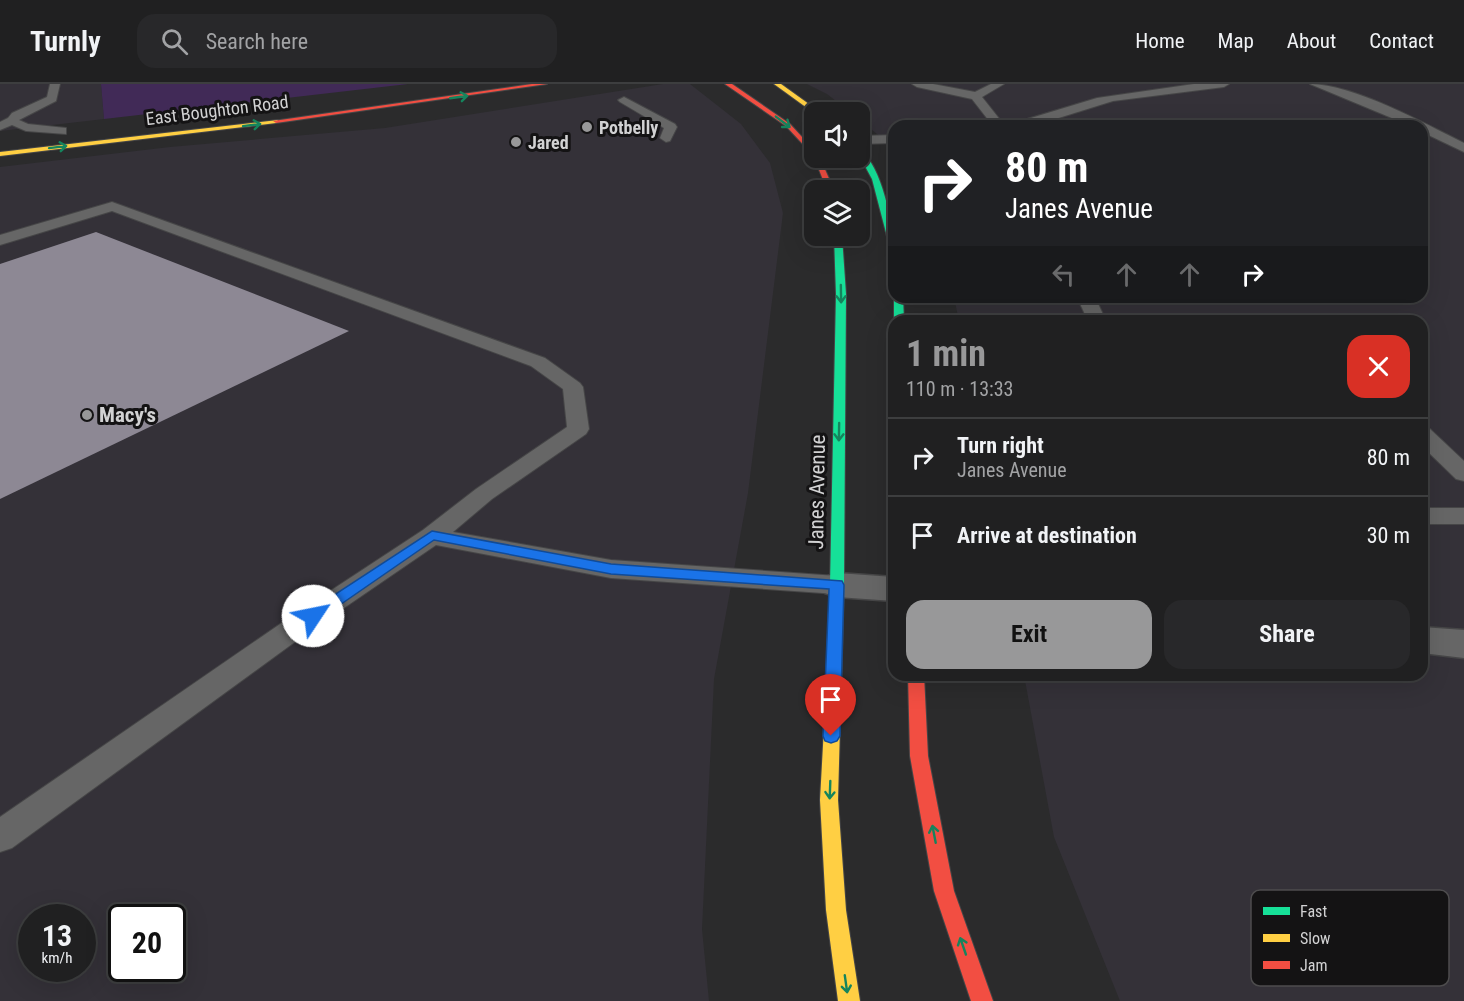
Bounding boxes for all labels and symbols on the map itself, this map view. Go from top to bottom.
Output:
street label: East Boughton Road [144,91,290,129]
one-way arrow [449,91,469,102]
one-way arrow [775,116,791,129]
place label: Potbelly [599,117,658,138]
one-way arrow [241,119,261,130]
marker: Potbelly [580,120,594,134]
place label: Jared [528,132,569,153]
marker: Jared [509,135,523,149]
one-way arrow [48,142,68,153]
one-way arrow [835,283,847,303]
place label: Macy's [99,403,156,427]
marker: Macy's [80,408,94,422]
one-way arrow [833,422,845,442]
street label: Janes Avenue [804,434,830,550]
position arrow [281,584,345,648]
pin [805,674,856,736]
one-way arrow [824,780,835,800]
one-way arrow [928,825,939,844]
legend [1251,890,1449,986]
text: Fast [1300,902,1327,921]
speed limit sign: 20 [108,904,186,982]
text: Slow [1300,929,1330,948]
one-way arrow [957,937,968,956]
text: Jam [1300,956,1327,975]
one-way arrow [841,974,852,994]

